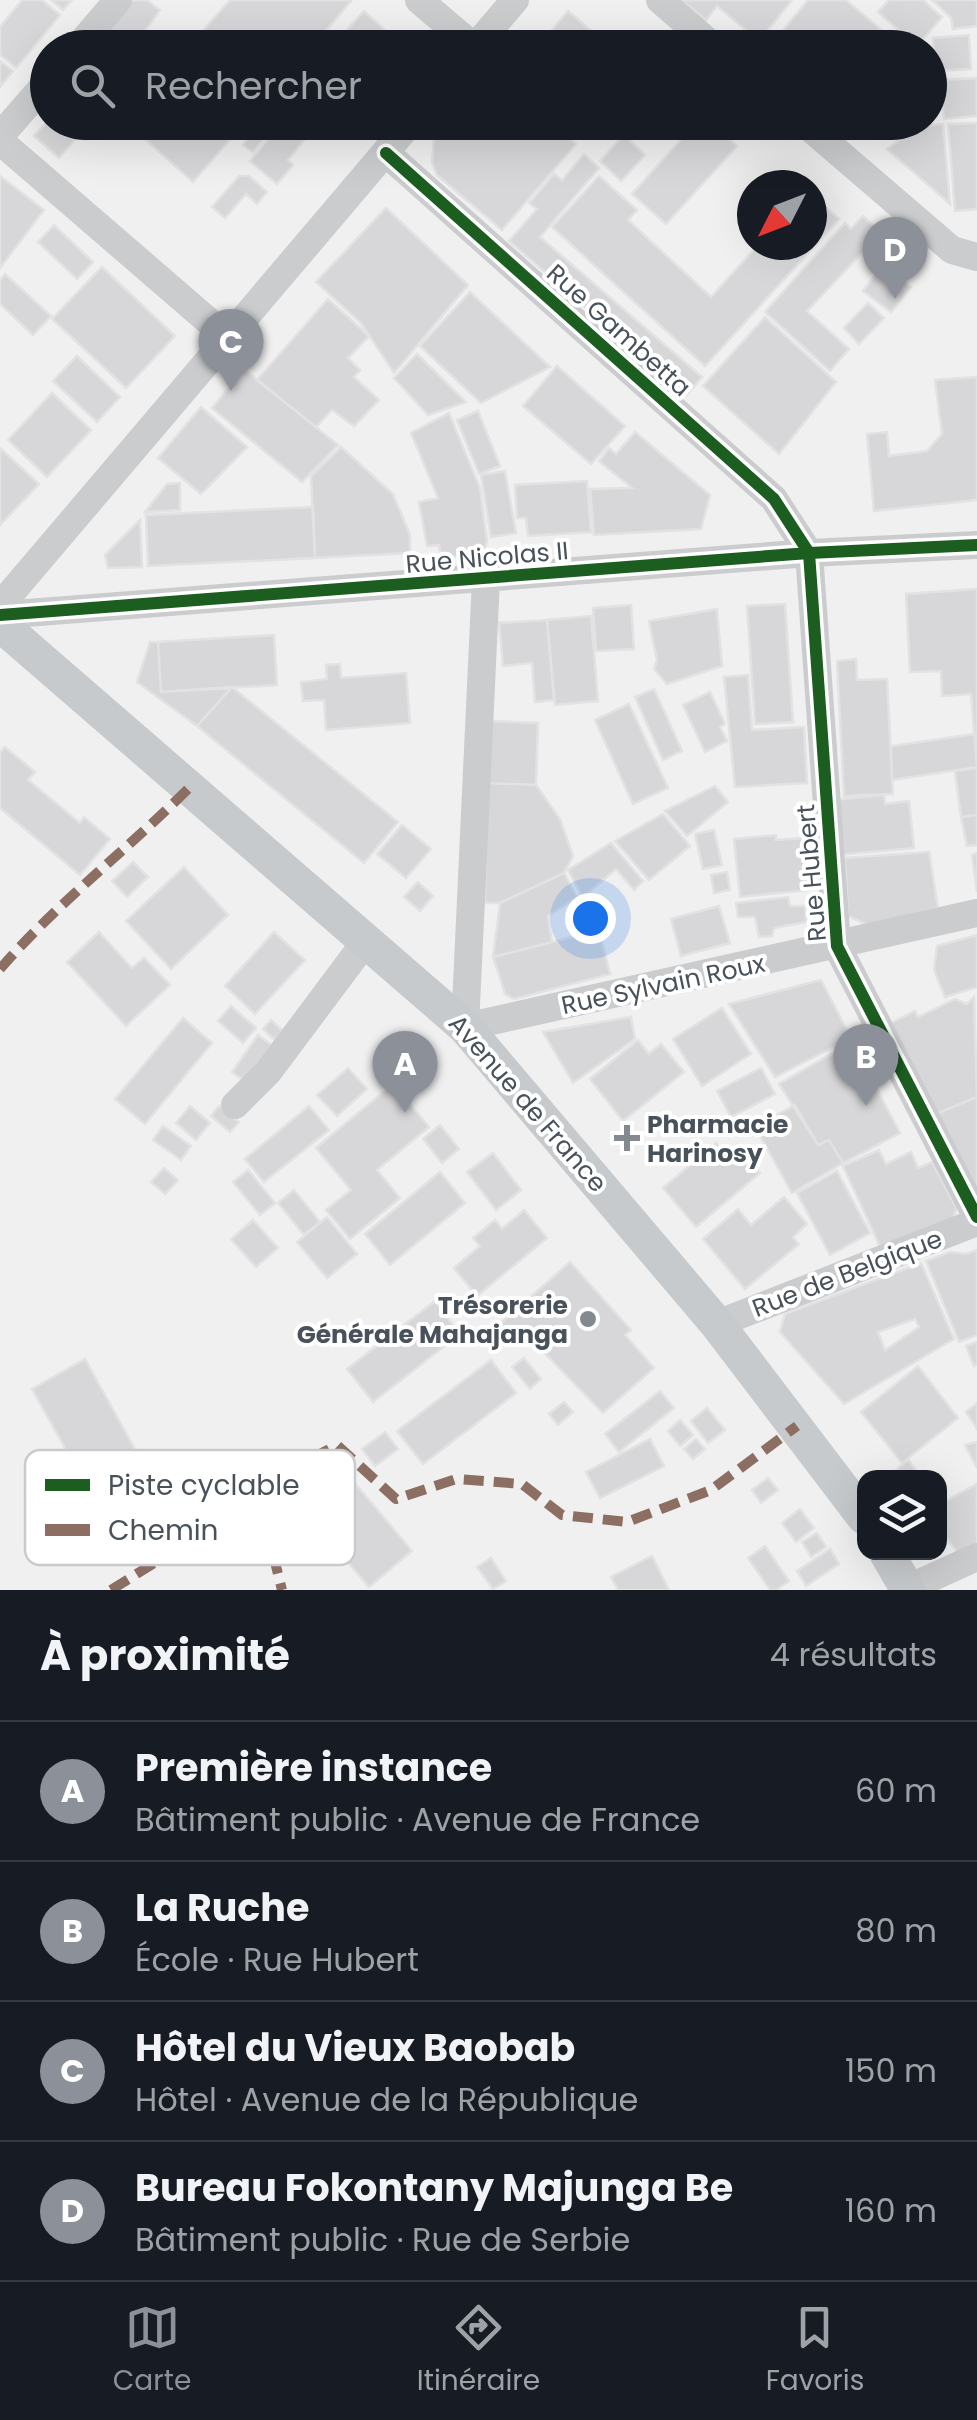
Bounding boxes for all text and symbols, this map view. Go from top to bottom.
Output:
search box [30,30,947,140]
icon: search [65,58,120,113]
text: Rechercher [145,59,362,112]
north arrow [737,170,827,260]
pin: D [862,216,928,299]
street label: Rue Gambetta [539,256,698,405]
pin: C [198,308,264,391]
street label: Rue Nicolas II [404,533,570,582]
street label: Rue Hubert [788,803,835,943]
your location [565,893,616,944]
street label: Rue Sylvain Roux [558,946,768,1023]
street label: Avenue de France [441,1007,615,1200]
pin: B [834,1024,898,1106]
pin: A [372,1030,438,1113]
place label: Pharmacie Harinosy [647,1107,788,1171]
marker: Pharmacie Harinosy [616,1127,638,1149]
street label: Rue de Belgique [747,1221,947,1326]
place label: Trésorerie Générale Mahajanga [297,1288,568,1352]
marker: Trésorerie Générale Mahajanga [577,1308,599,1330]
legend [25,1450,355,1565]
text: Piste cyclable [108,1466,300,1505]
map controls [857,1470,947,1560]
button: layers [857,1470,947,1560]
text: Chemin [108,1511,219,1550]
text: À proximité [40,1626,290,1685]
text: 4 résultats [770,1632,937,1677]
text: Première instance [135,1741,492,1794]
text: A [61,1768,84,1813]
text: 60 m [855,1768,937,1813]
text: Bâtiment public · Avenue de France [135,1797,700,1842]
text: La Ruche [135,1881,309,1934]
text: B [62,1908,83,1953]
text: 80 m [855,1908,937,1953]
text: École · Rue Hubert [135,1937,419,1982]
text: Hôtel du Vieux Baobab [135,2021,575,2074]
text: C [60,2048,85,2093]
text: 150 m [845,2048,937,2093]
text: Hôtel · Avenue de la République [135,2077,638,2122]
text: Bureau Fokontany Majunga Be [135,2161,733,2214]
text: D [61,2188,84,2233]
text: 160 m [845,2188,937,2233]
text: Bâtiment public · Rue de Serbie [135,2217,630,2262]
tab: Carte [113,2300,191,2402]
tab: Itinéraire [417,2300,540,2402]
tab: Favoris [766,2300,864,2402]

